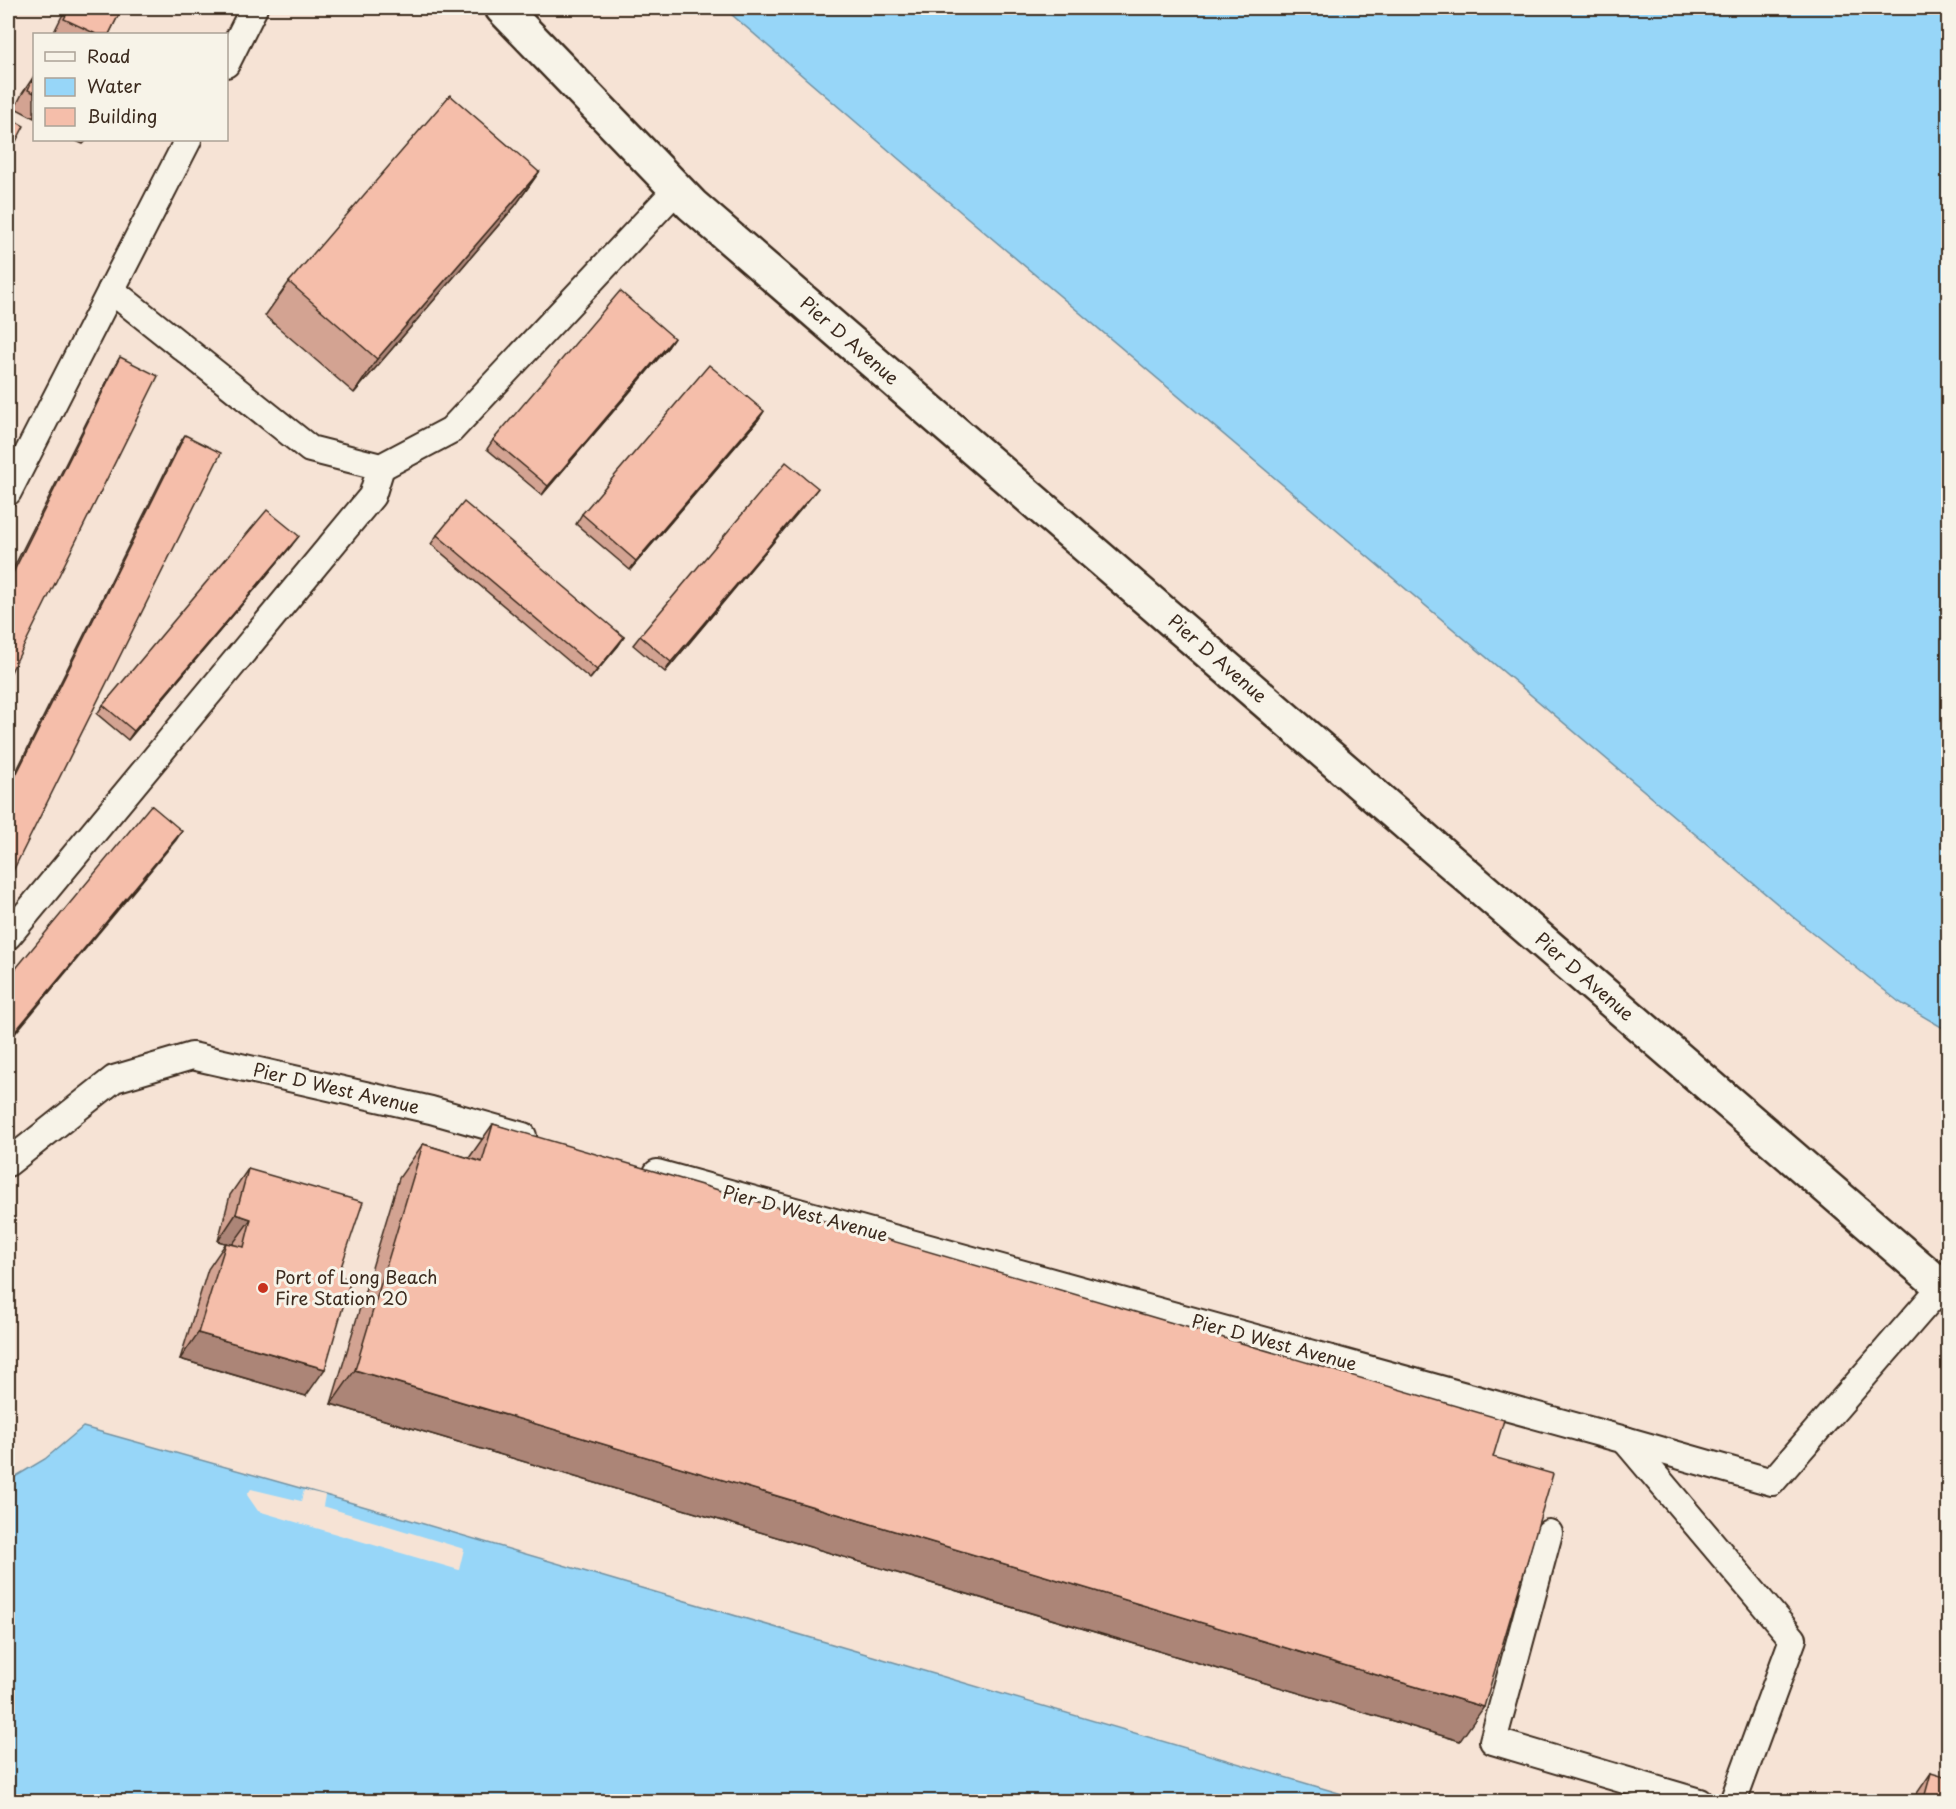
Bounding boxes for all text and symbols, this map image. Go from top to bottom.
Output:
legend [33,33,228,141]
text: Road [87,42,131,69]
text: Water [87,72,142,99]
text: Building [87,102,157,129]
street label: Pier D Avenue [795,289,906,391]
street label: Pier D Avenue [1163,607,1274,709]
street label: Pier D Avenue [1530,925,1641,1027]
street label: Pier D West Avenue [250,1055,422,1120]
street label: Pier D West Avenue [720,1177,891,1248]
place label: Port of Long Beach Fire Station 20 [275,1263,438,1311]
marker: Port of Long Beach Fire Station 20 [256,1281,270,1295]
street label: Pier D West Avenue [1189,1306,1360,1377]

